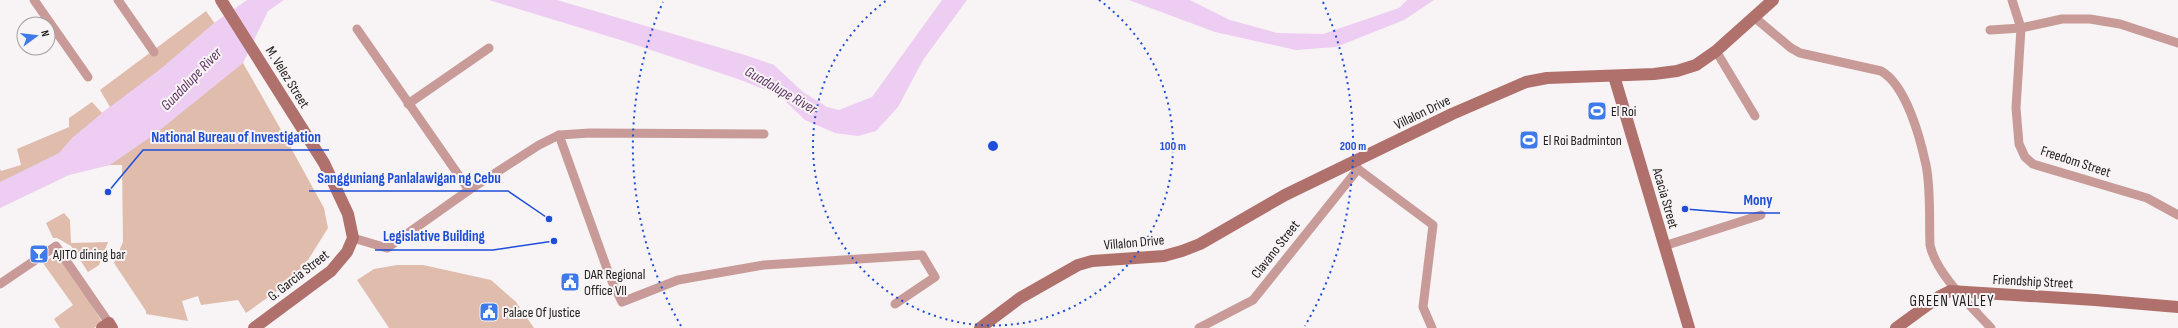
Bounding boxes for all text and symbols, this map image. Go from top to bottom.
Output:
north arrow [16,16,56,56]
text: N [38,29,52,38]
water label: Guadalupe River [157,43,227,115]
street label: M. Velez Street [262,43,313,111]
water label: Guadalupe River [741,62,821,119]
street label: Villalon Drive [1391,92,1453,133]
sports icon: El Roi [1586,100,1608,122]
place label: El Roi [1611,103,1636,120]
callout: National Bureau of Investigation [143,123,329,150]
text: National Bureau of Investigation [151,128,321,147]
sports icon: El Roi Badminton [1518,129,1540,151]
place label: El Roi Badminton [1543,132,1622,149]
centre of rings [986,139,1000,153]
text: 100 m [1160,139,1186,154]
text: 200 m [1340,139,1366,154]
street label: Freedom Street [2039,142,2113,181]
callout: Sangguniang Panlalawigan ng Cebu [309,164,508,191]
street label: Acacia Street [1648,165,1682,230]
text: Sangguniang Panlalawigan ng Cebu [317,169,501,188]
callout: Mony [1735,186,1780,213]
text: Mony [1744,191,1773,210]
street label: Clavano Street [1247,217,1303,282]
callout: Legislative Building [375,223,493,250]
text: Legislative Building [383,227,486,246]
street label: Villalon Drive [1103,231,1165,254]
bar icon: AJITO dining bar [28,243,50,265]
place label: AJITO dining bar [52,246,125,263]
street label: G. Garcia Street [264,246,332,305]
place label: DAR Regional Office VII [584,266,645,299]
public building icon: DAR Regional Office VII [559,271,581,293]
street label: Friendship Street [1992,271,2074,292]
district label: GREEN VALLEY [1909,292,1995,311]
public building icon: Palace Of Justice [478,301,500,323]
place label: Palace Of Justice [503,304,580,321]

